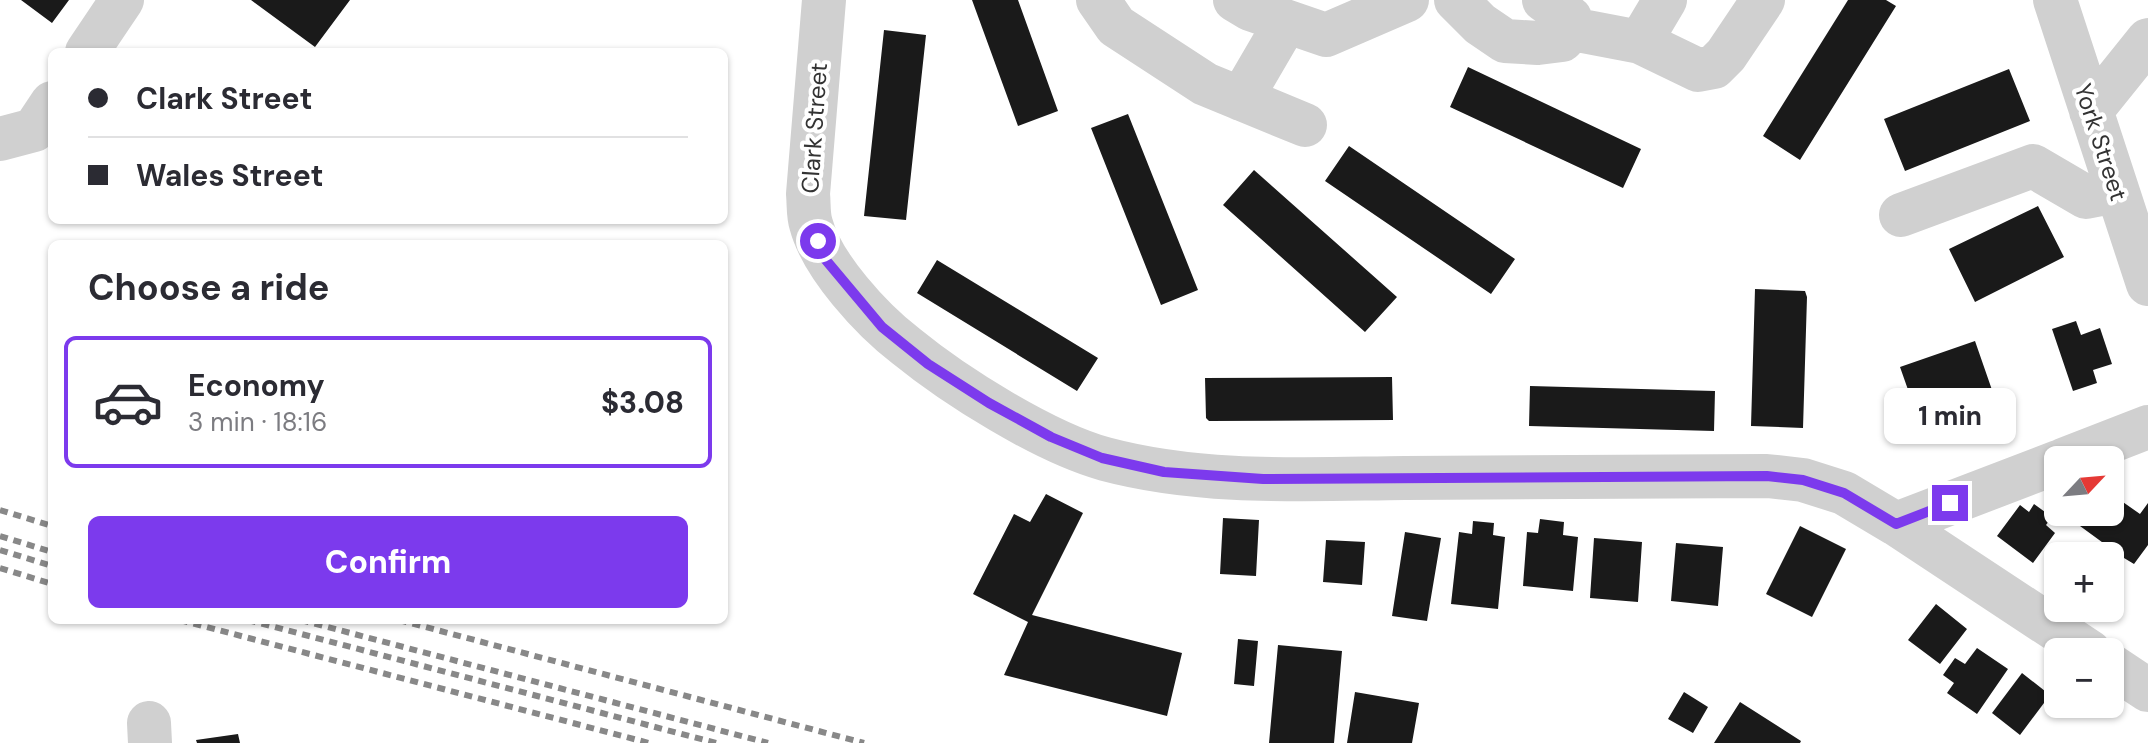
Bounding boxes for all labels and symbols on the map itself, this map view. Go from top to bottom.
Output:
street label: Clark Street [794,62,834,194]
street label: York Street [2067,79,2135,205]
route start [800,223,836,259]
callout: 1 min [1884,387,2016,443]
north arrow [2044,446,2124,526]
route end [1932,485,1968,521]

